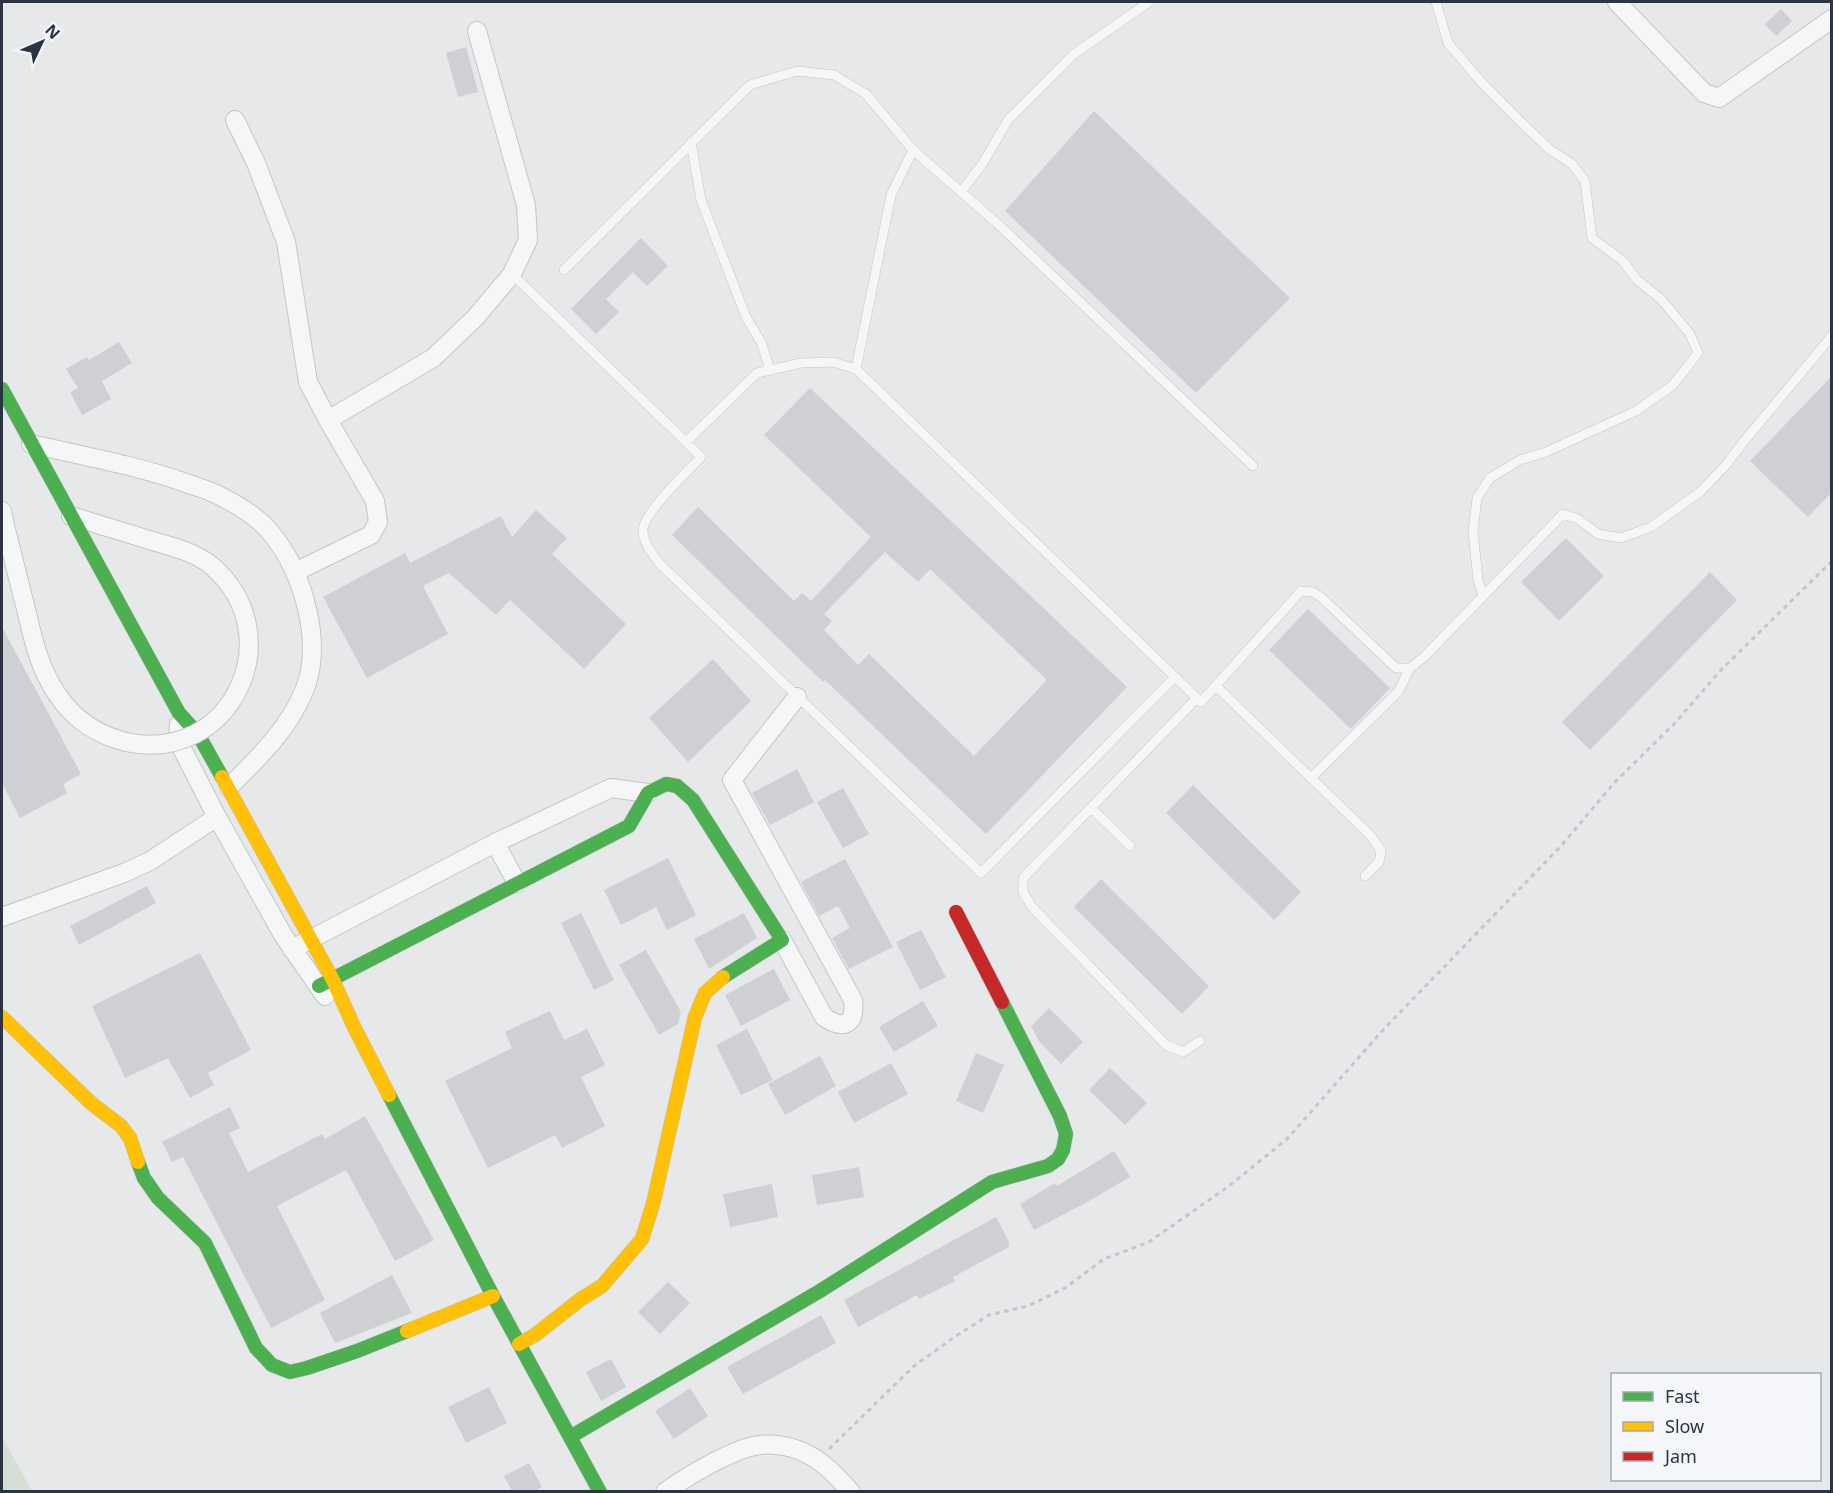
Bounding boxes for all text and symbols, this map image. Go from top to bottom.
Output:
north arrow [12,12,72,72]
text: N [40,19,65,44]
legend [1611,1373,1821,1481]
text: Fast [1665,1384,1700,1408]
text: Slow [1665,1414,1704,1438]
text: Jam [1663,1444,1697,1468]

